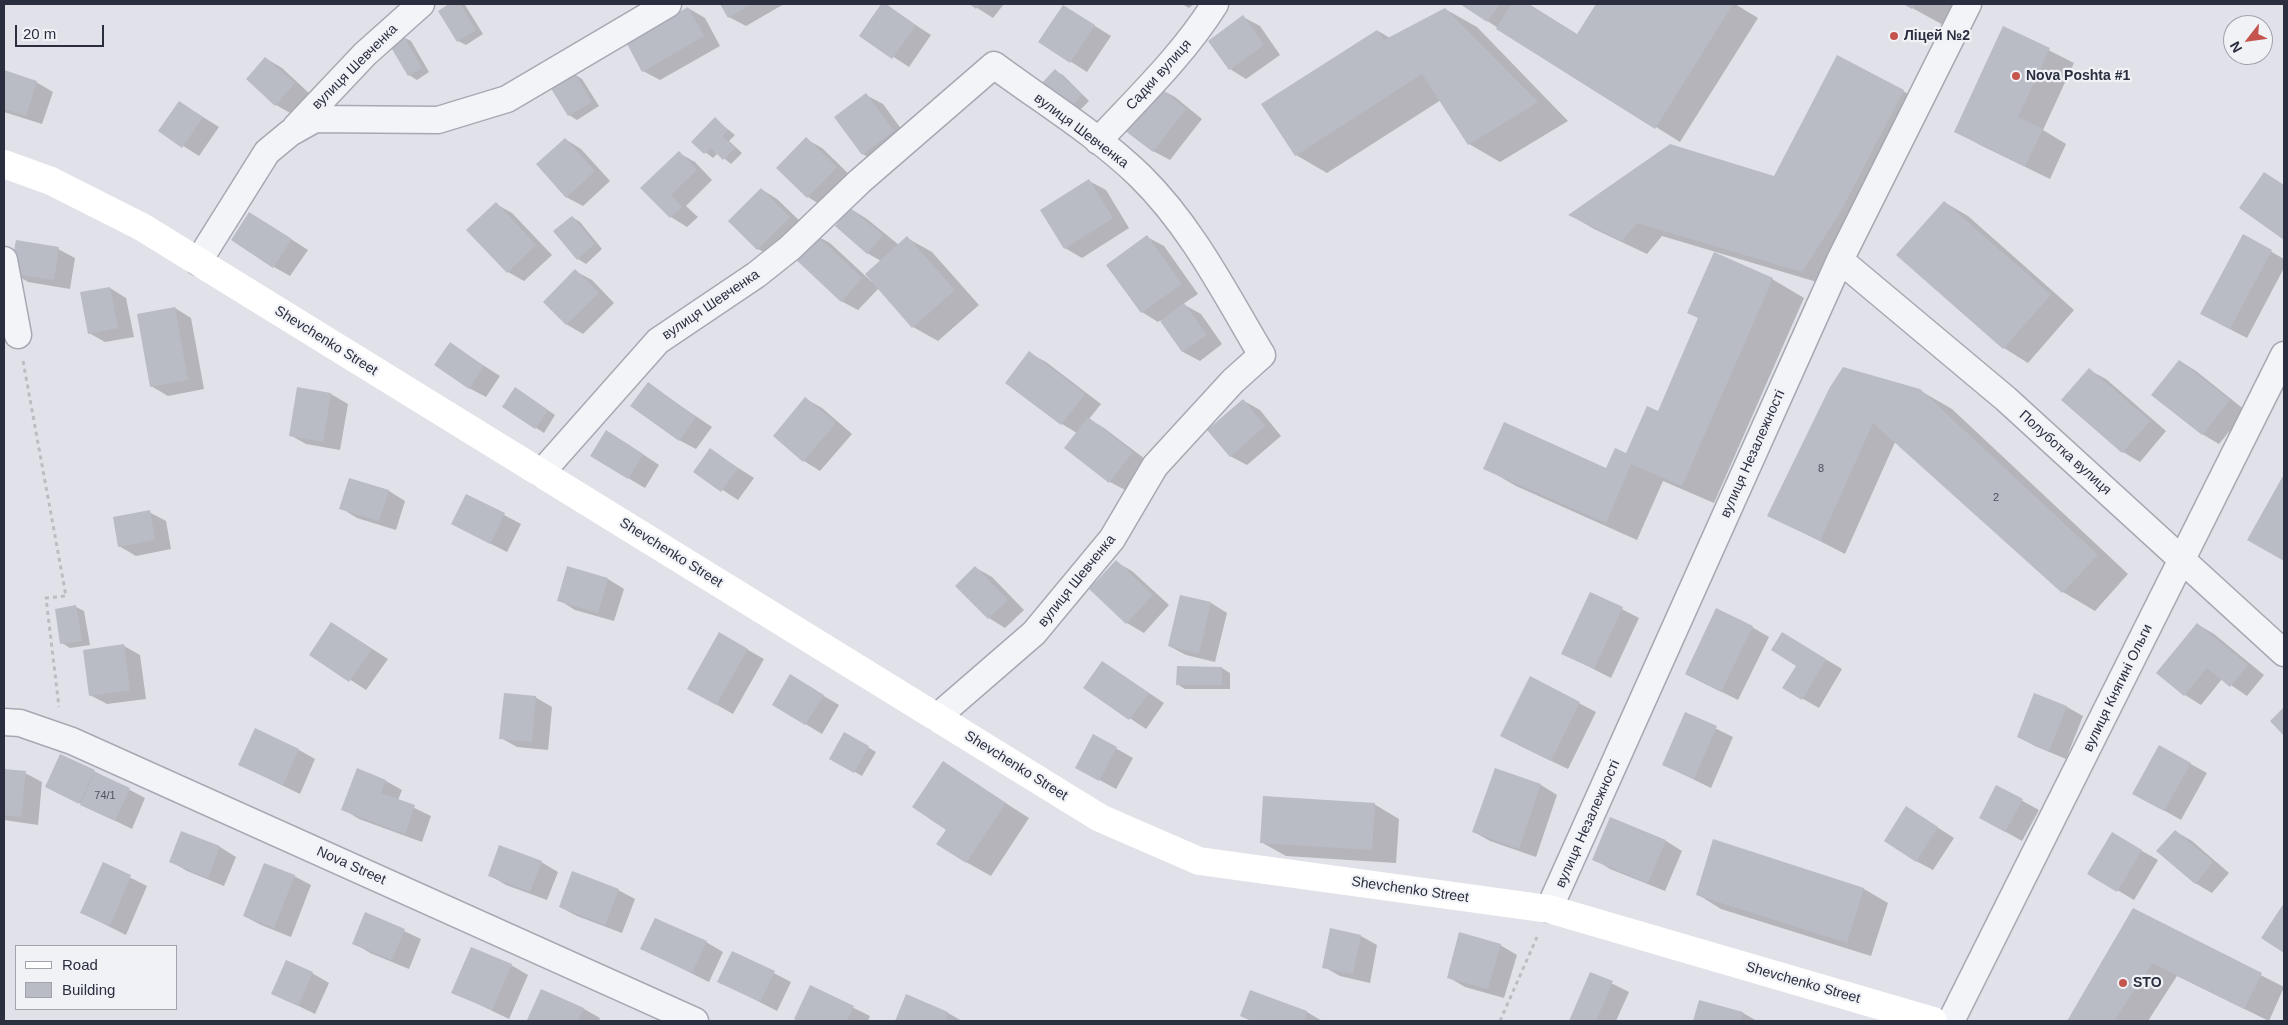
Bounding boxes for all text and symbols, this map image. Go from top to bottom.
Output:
scale bar [18,15,106,47]
north arrow [2223,15,2273,65]
street label: вулиця Шевченка [309,21,401,113]
text: 20 m [23,25,56,42]
place label: Ліцей №2 [1904,28,1970,44]
marker: Ліцей №2 [1888,30,1900,42]
street label: Садки вулиця [1123,36,1195,114]
text: N [2226,39,2245,55]
place label: Nova Poshta #1 [2026,68,2130,84]
marker: Nova Poshta #1 [2010,70,2022,82]
street label: вулиця Шевченка [1031,90,1131,172]
street label: вулиця Шевченка [659,266,763,344]
street label: Shevchenko Street [271,303,381,379]
street label: вулиця Незалежності [1717,387,1789,521]
street label: Полуботка вулиця [2015,407,2115,499]
house number: 8 [1818,462,1824,476]
house number: 2 [1993,491,1999,505]
street label: Shevchenko Street [616,515,726,591]
street label: вулиця Шевченка [1035,532,1119,630]
street label: вулиця Княгині Ольги [2080,622,2156,754]
street label: Shevchenko Street [961,728,1071,804]
street label: вулиця Незалежності [1552,757,1624,891]
house number: 74/1 [94,789,116,803]
street label: Nova Street [314,843,388,889]
street label: Shevchenko Street [1350,873,1470,907]
legend [15,945,178,1010]
text: Road [62,956,98,973]
street label: Shevchenko Street [1744,959,1862,1007]
place label: STO [2133,975,2162,991]
marker: STO [2117,977,2129,989]
text: Building [62,981,115,998]

